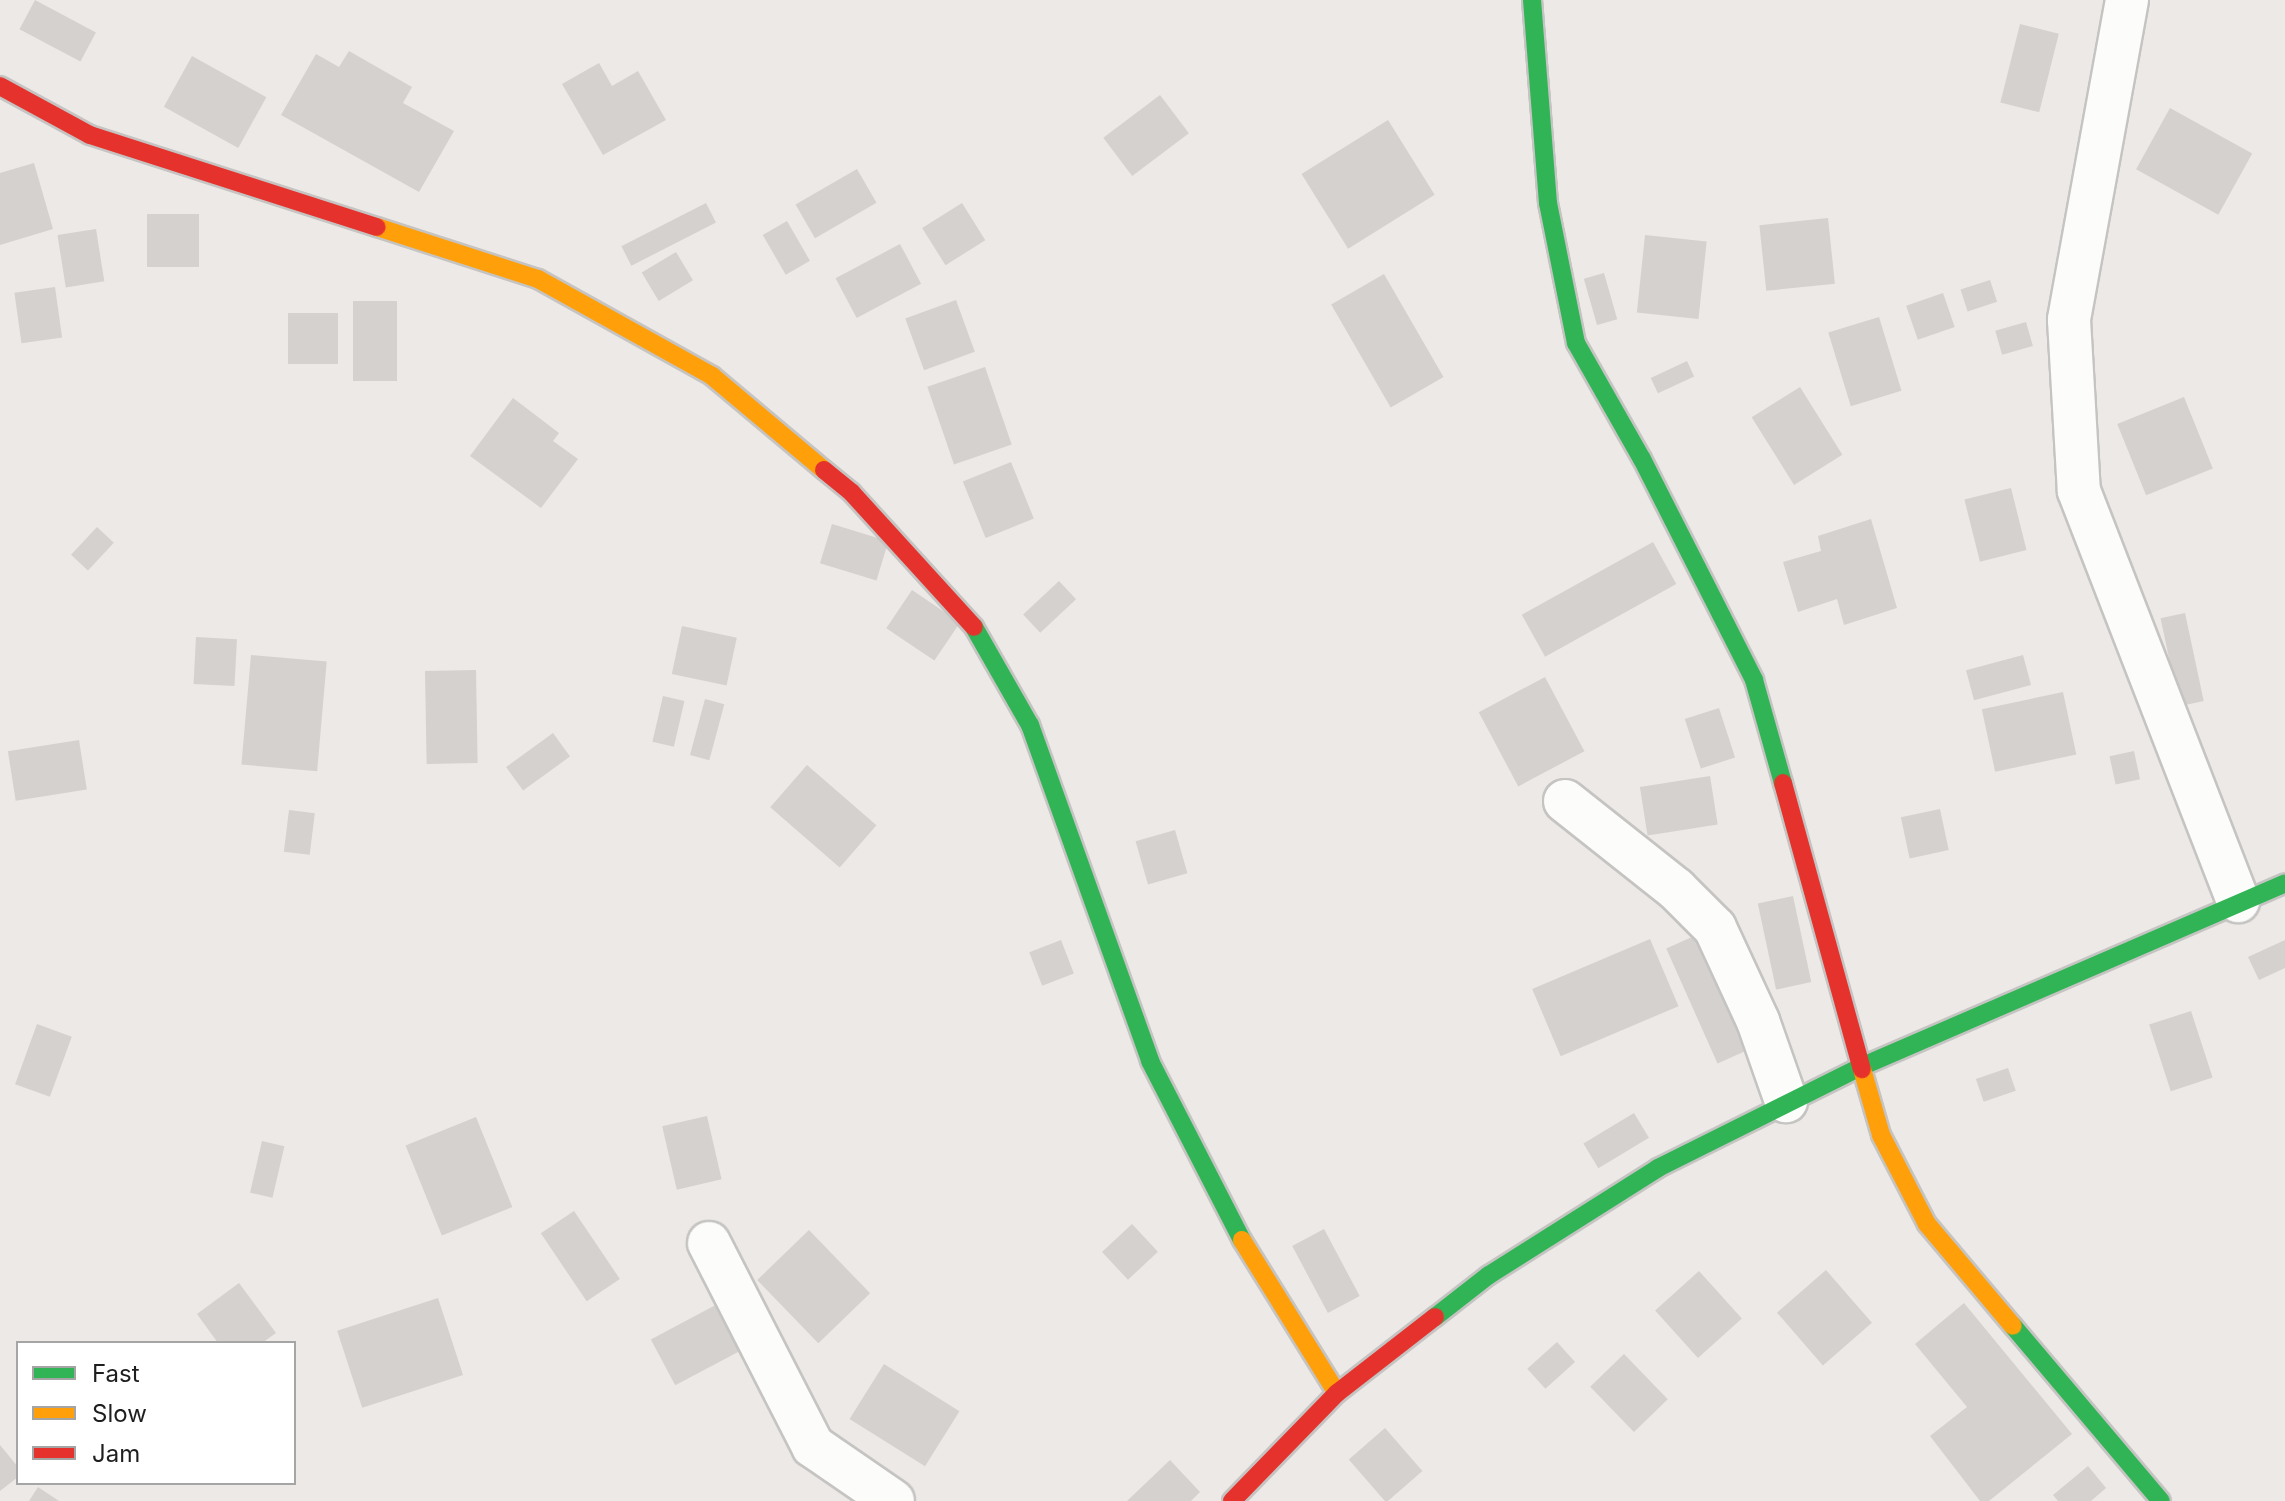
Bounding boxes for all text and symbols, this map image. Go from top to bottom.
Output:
legend [16,1341,296,1485]
text: Fast [92,1359,140,1388]
text: Slow [92,1399,147,1428]
text: Jam [92,1439,140,1468]

